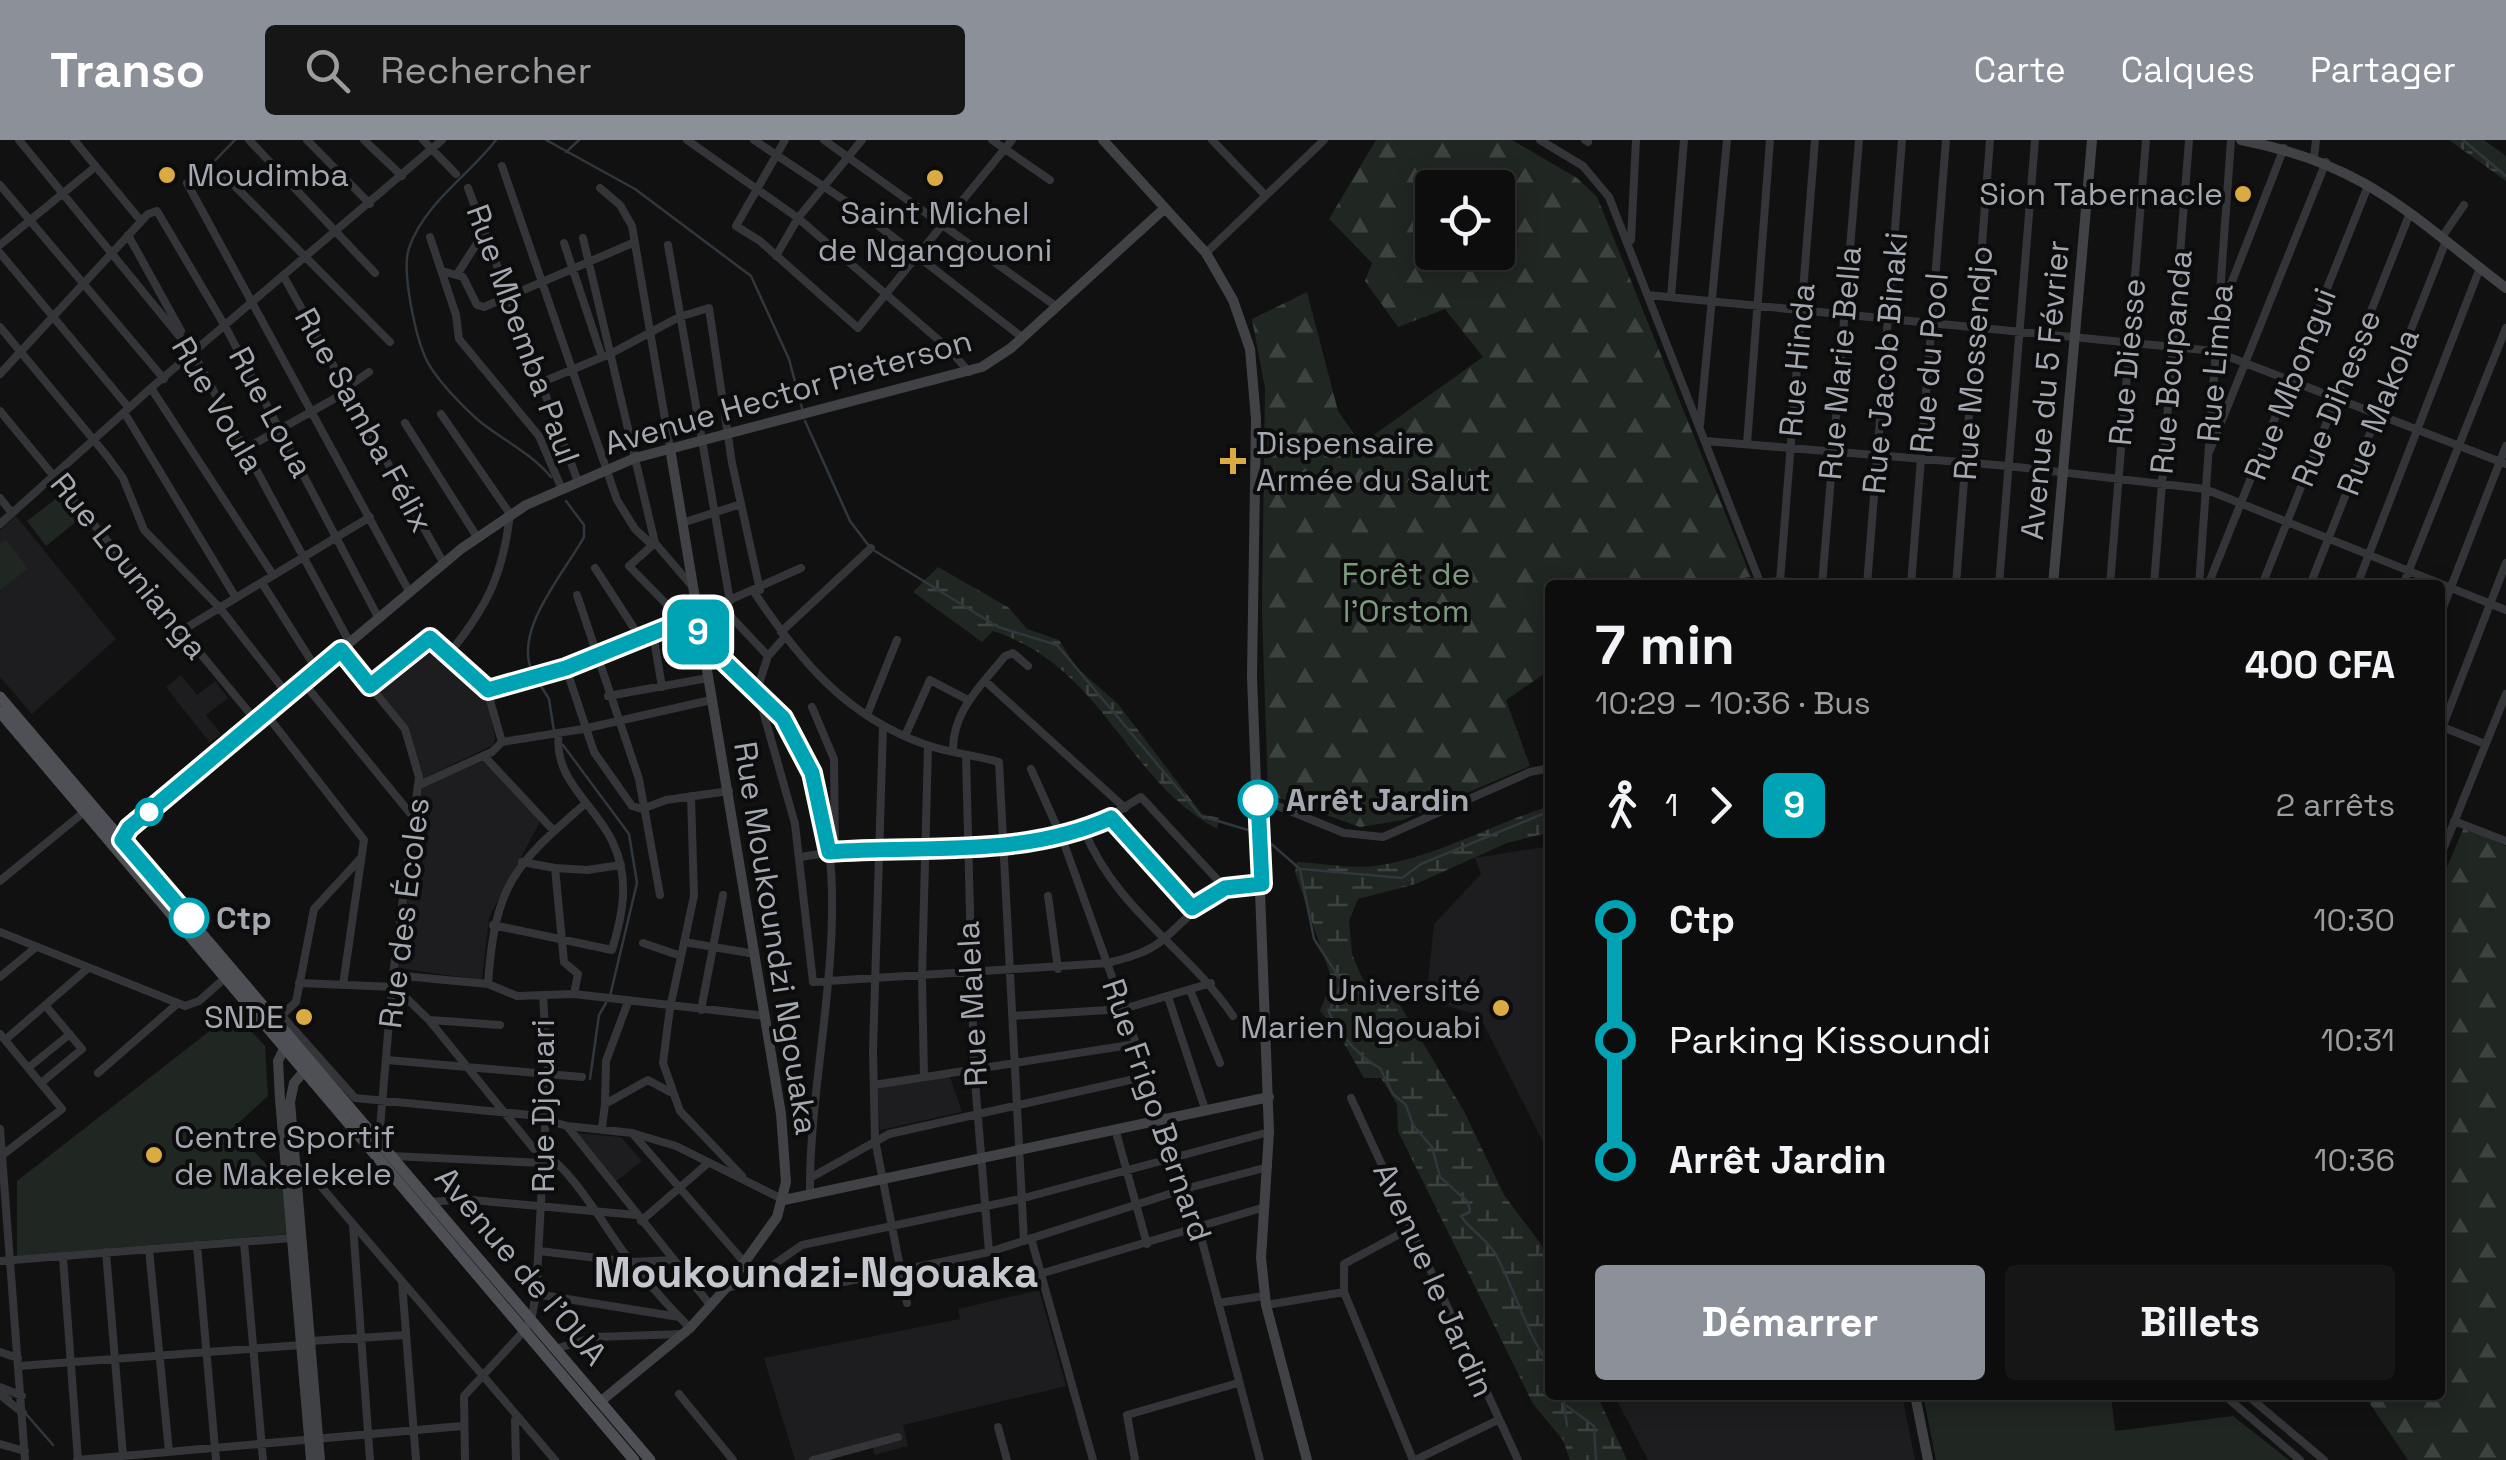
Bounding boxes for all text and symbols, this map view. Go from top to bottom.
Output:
search box [265,25,965,115]
text: Transo [50,40,205,101]
icon: search [300,43,355,98]
text: Rechercher [380,46,592,94]
text: Carte [1974,48,2066,92]
text: Calques [2121,48,2255,92]
text: Partager [2310,48,2456,92]
place label: Moudimba [187,155,349,195]
marker: Moudimba [156,164,178,186]
marker: Saint Michel de Ngangouoni [924,167,946,189]
map controls [1415,170,1515,270]
button: locate [1415,170,1515,270]
place label: Sion Tabernacle [1979,174,2223,214]
marker: Sion Tabernacle [2232,183,2254,205]
place label: Saint Michel de Ngangouoni [818,193,1052,270]
street label: Rue Mbemba Paul [457,199,589,469]
street label: Rue Jacob Binaki [1854,230,1916,496]
street label: Avenue du 5 Février [2012,239,2078,541]
street label: Rue Mossendjo [1945,244,2001,482]
street label: Rue Marie Bella [1810,245,1870,481]
street label: Rue Boupanda [2141,248,2201,476]
street label: Rue du Pool [1901,271,1957,455]
street label: Rue Diesse [2100,277,2154,447]
street label: Rue Hinda [1770,281,1824,439]
street label: Rue Limba [2188,282,2242,444]
street label: Rue Mbongui [2235,282,2345,486]
street label: Rue Samba Félix [286,301,442,539]
street label: Rue Dihesse [2282,304,2390,492]
street label: Avenue Hector Pieterson [600,320,976,464]
street label: Rue Makola [2328,323,2428,501]
street label: Rue Voula [163,330,273,480]
street label: Rue Loua [220,340,322,484]
place label: Dispensaire Armée du Salut [1256,423,1490,500]
marker: Dispensaire Armée du Salut [1220,448,1246,474]
street label: Rue Lounianga [42,465,216,667]
park label: Forêt de l'Orstom [1341,554,1471,631]
line badge: 9 [666,600,730,664]
text: 9 [687,610,709,654]
text: 7 min [1595,610,1735,680]
text: 400 CFA [2245,641,2395,689]
text: 10:29 – 10:36 · Bus [1595,683,1871,723]
street label: Rue Moukoundzi Ngouaka [725,739,827,1137]
icon: walk [1595,778,1650,833]
icon: forward [1693,778,1748,833]
place label: Arrêt Jardin [1286,780,1469,820]
marker: Arrêt Jardin [1239,781,1277,819]
text: 9 [1783,783,1805,827]
text: 1 [1665,785,1678,825]
text: 2 arrêts [2276,785,2395,825]
street label: Rue des Écoles [370,795,438,1031]
unlabelled marker [136,799,162,825]
text: Ctp [1669,896,1735,944]
place label: Ctp [216,898,272,938]
marker: Ctp [170,899,208,937]
text: 10:30 [2313,900,2395,940]
street label: Rue Malela [948,920,996,1088]
place label: Université Marien Ngouabi [1240,970,1481,1047]
street label: Rue Frigo Bernard [1093,974,1221,1246]
place label: SNDE [204,997,284,1037]
marker: Université Marien Ngouabi [1490,997,1512,1019]
marker: SNDE [293,1006,315,1028]
text: Parking Kissoundi [1669,1016,1991,1064]
street label: Rue Djouari [523,1019,563,1193]
text: 10:31 [2321,1020,2395,1060]
place label: Centre Sportif de Makelekele [174,1117,395,1194]
text: Arrêt Jardin [1669,1136,1887,1184]
text: 10:36 [2314,1140,2395,1180]
marker: Centre Sportif de Makelekele [143,1144,165,1166]
street label: Avenue le Jardin [1364,1157,1504,1403]
street label: Avenue de l'OUA [426,1159,616,1373]
district label: Moukoundzi-Ngouaka [594,1246,1038,1299]
button: Démarrer [1595,1265,1985,1380]
button: Billets [2005,1265,2395,1380]

